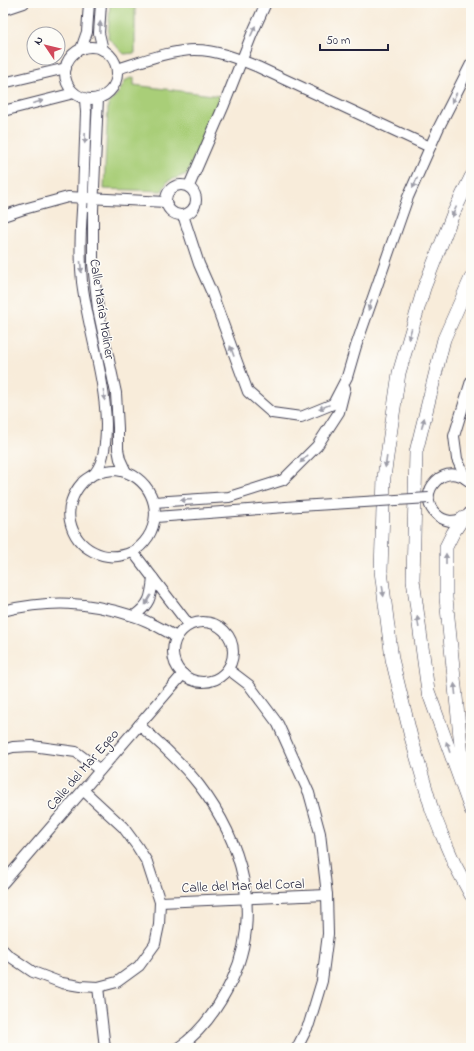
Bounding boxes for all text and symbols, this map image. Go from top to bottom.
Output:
one-way arrow [96,21,103,33]
one-way arrow [251,25,257,37]
north arrow [26,26,66,66]
scale bar [320,26,388,52]
text: 50 m [326,32,350,50]
text: N [30,33,47,48]
one-way arrow [450,93,457,104]
one-way arrow [33,99,45,105]
one-way arrow [82,132,88,145]
one-way arrow [411,177,417,189]
one-way arrow [451,206,457,218]
street label: Calle María Moliner [83,257,120,362]
one-way arrow [78,261,85,273]
one-way arrow [366,299,372,311]
one-way arrow [407,328,413,341]
one-way arrow [229,344,235,356]
one-way arrow [100,389,107,401]
one-way arrow [317,405,329,411]
one-way arrow [420,417,426,429]
one-way arrow [299,454,309,464]
one-way arrow [383,456,389,468]
one-way arrow [180,496,192,503]
one-way arrow [443,552,449,565]
one-way arrow [380,585,386,597]
one-way arrow [145,594,152,605]
one-way arrow [415,615,421,628]
one-way arrow [452,683,458,695]
street label: Calle del Mar Egeo [42,725,125,816]
one-way arrow [445,741,451,753]
street label: Calle del Mar del Coral [181,874,305,899]

